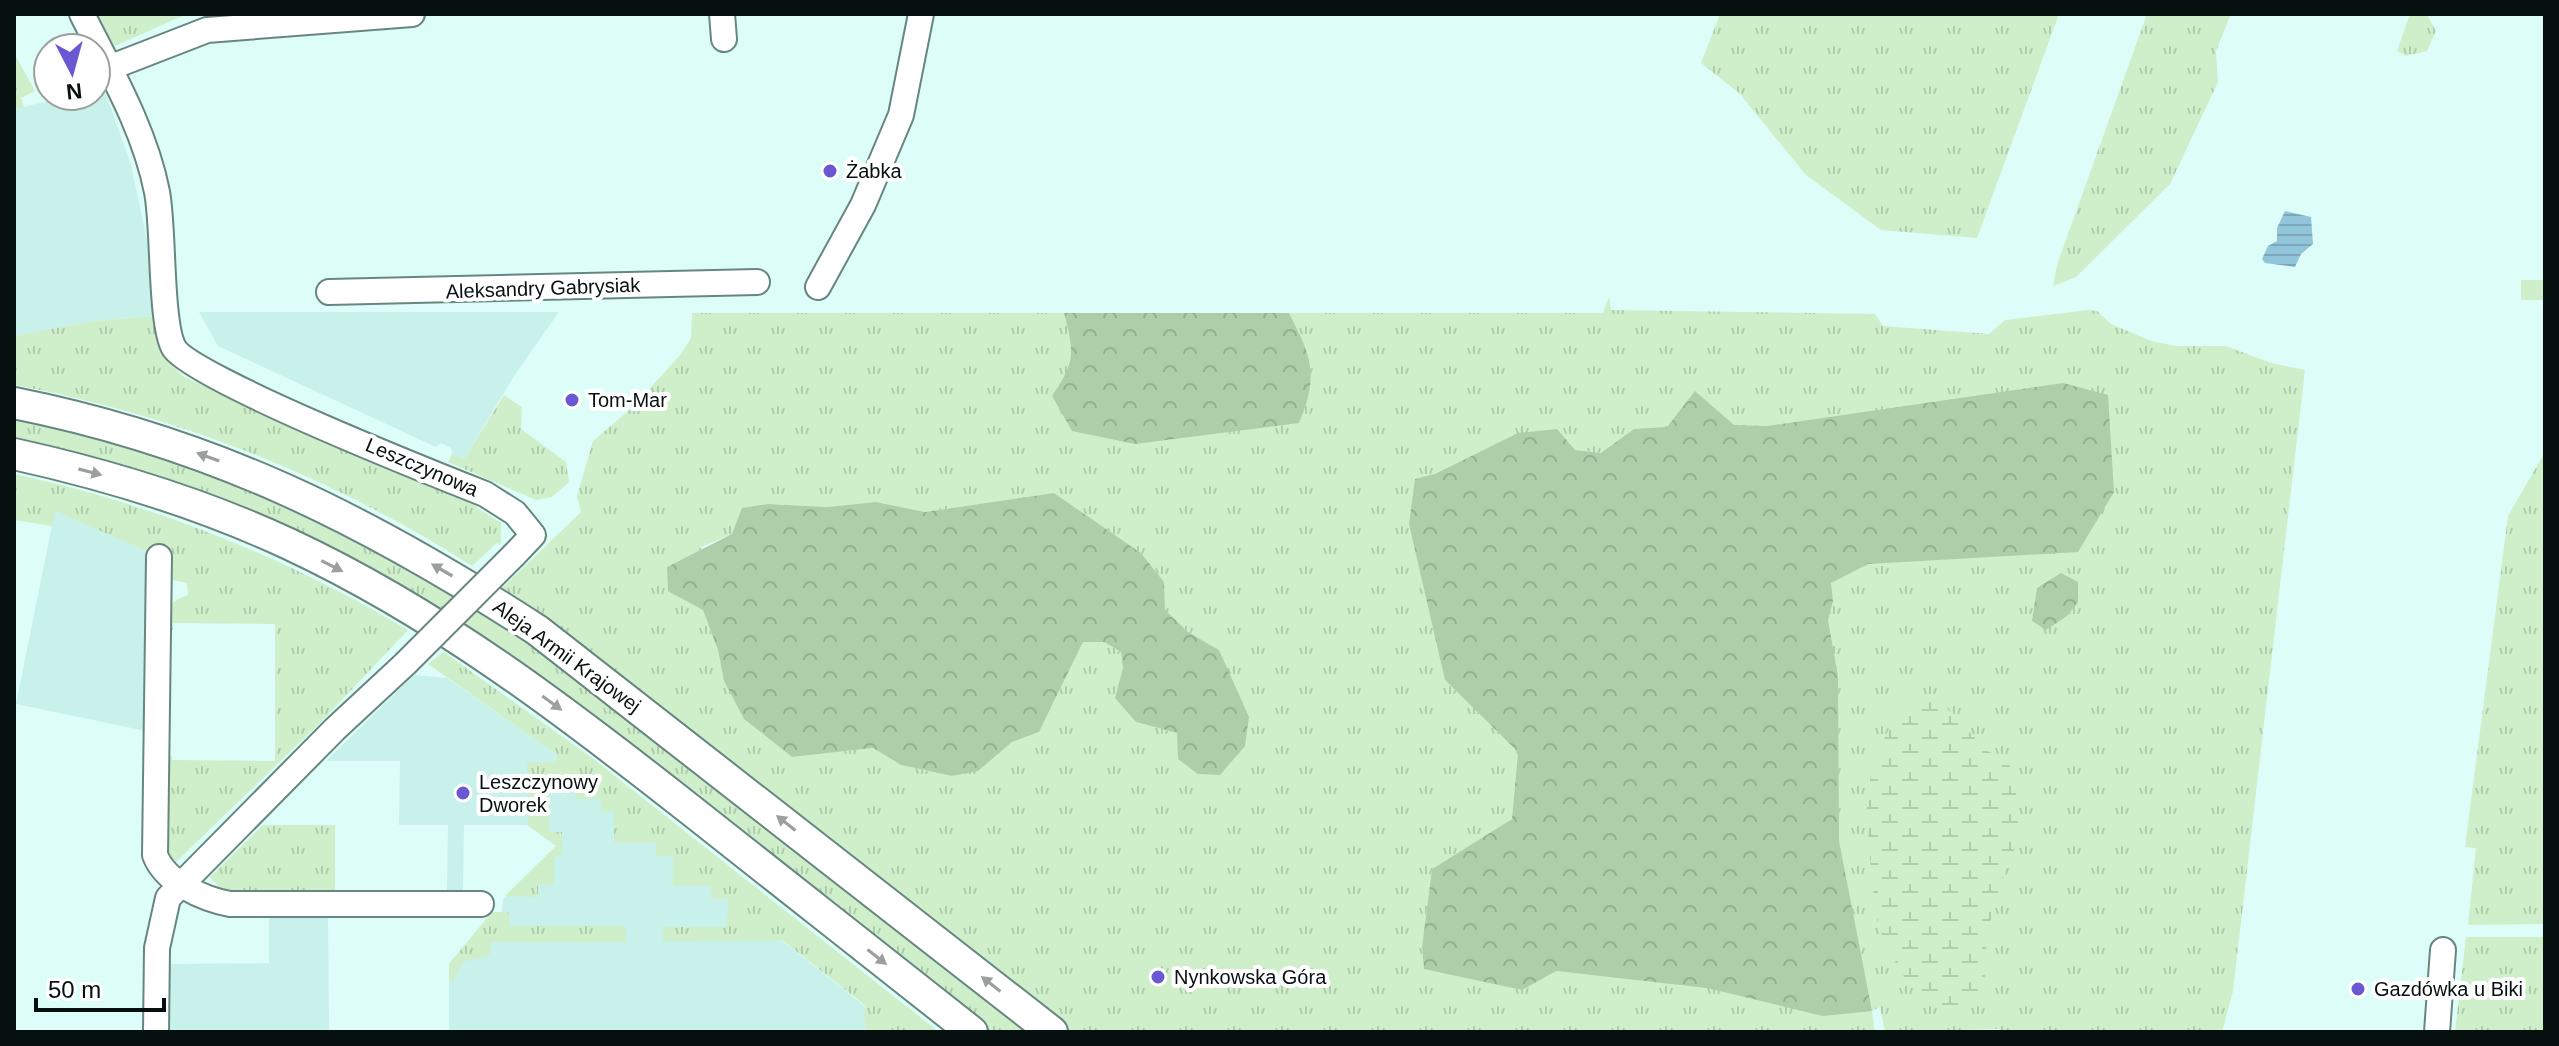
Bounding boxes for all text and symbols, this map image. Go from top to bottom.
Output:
north arrow [32,32,112,112]
text: N [65,78,83,105]
place label: Żabka [846,160,902,182]
marker: Żabka [821,162,839,180]
street label: Aleksandry Gabrysiak [445,274,642,302]
place label: Tom-Mar [588,389,667,411]
marker: Tom-Mar [563,391,581,409]
street label: Leszczynowa [362,433,482,501]
one-way arrow [196,450,220,463]
one-way arrow [77,467,102,479]
one-way arrow [321,558,343,572]
one-way arrow [431,563,453,577]
street label: Aleja Armii Krajowej [489,595,645,717]
one-way arrow [542,695,562,711]
place label: Leszczynowy Dworek [479,771,598,816]
marker: Leszczynowy Dworek [454,784,472,802]
one-way arrow [776,816,796,832]
one-way arrow [867,948,887,964]
scale bar [36,962,164,1012]
place label: Nynkowska Góra [1174,966,1327,988]
marker: Nynkowska Góra [1149,968,1167,986]
text: 50 m [48,976,101,1003]
one-way arrow [981,976,1001,992]
place label: Gazdówka u Biki [2374,978,2523,1000]
marker: Gazdówka u Biki [2349,980,2367,998]

